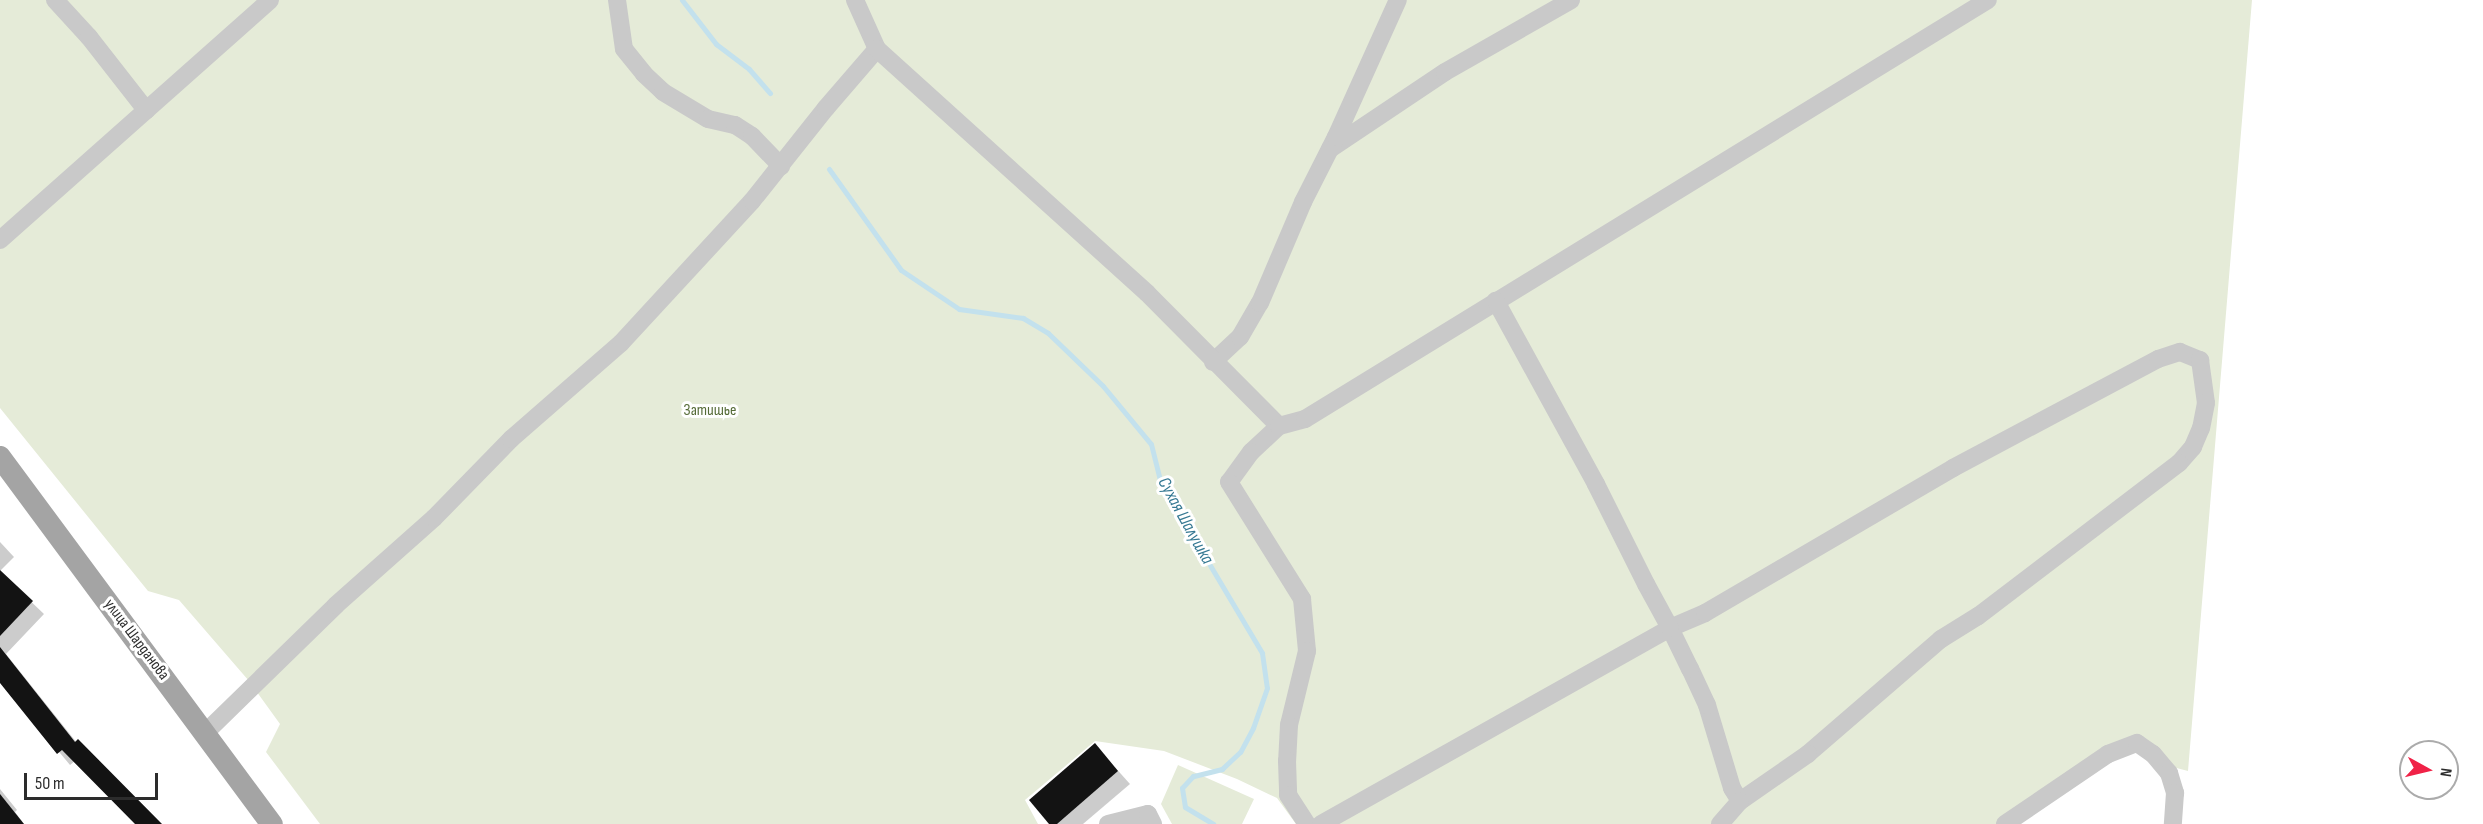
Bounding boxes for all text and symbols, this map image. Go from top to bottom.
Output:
park label: Затишье [684,401,736,421]
water label: Сухая Шалушка [1152,474,1218,568]
street label: улица Шарданова [99,596,173,684]
north arrow [2399,740,2459,800]
scale bar [27,761,160,799]
text: N [2435,767,2455,778]
text: 50 m [35,773,65,794]

